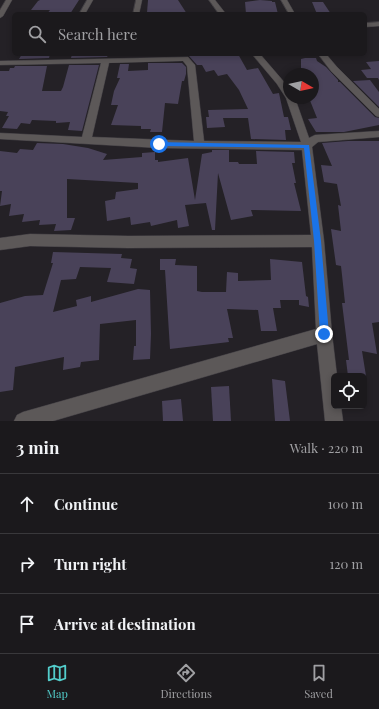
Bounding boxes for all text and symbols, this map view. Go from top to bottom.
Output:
search box [12,12,367,56]
icon: search [26,23,48,45]
text: Search here [58,24,137,44]
north arrow [283,68,319,104]
route start [150,135,168,153]
route end [315,325,333,343]
map controls [331,373,367,409]
button: locate [331,373,367,409]
text: 3 min [16,436,59,458]
text: Walk · 220 m [290,439,363,456]
icon: ahead [16,493,38,515]
text: Continue [54,494,118,514]
text: 100 m [328,495,363,512]
icon: right [16,553,38,575]
text: Turn right [54,554,127,574]
text: 120 m [329,555,363,572]
icon: arrive [16,613,38,635]
text: Arrive at destination [54,614,196,634]
tab: Map [46,662,68,701]
tab: Directions [160,662,212,701]
tab: Saved [304,662,333,701]

